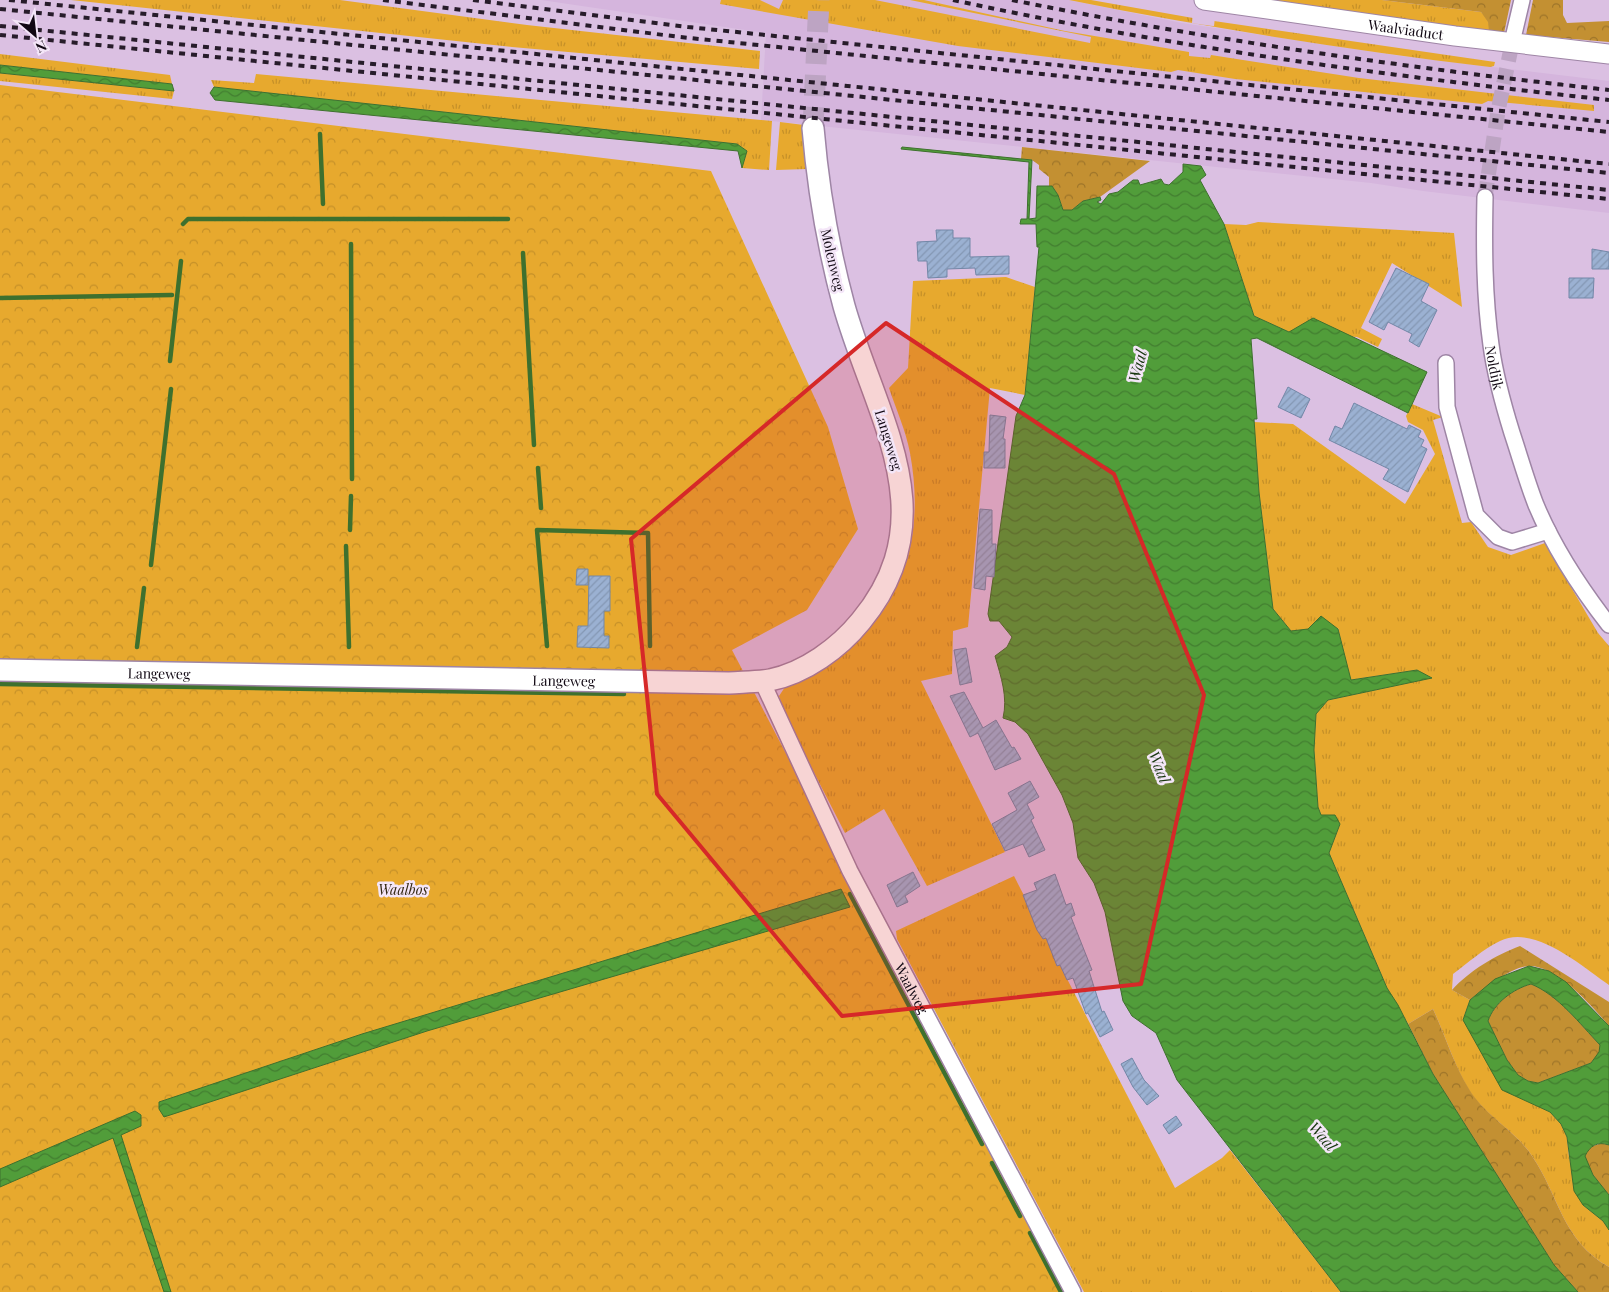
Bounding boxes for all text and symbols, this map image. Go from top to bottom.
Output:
north arrow [10,10,60,60]
street label: Waalviaduct [1366,14,1446,44]
text: N [32,36,50,58]
street label: Molenweg [817,227,850,294]
street label: Noldijk [1482,344,1509,392]
water label: Waal [1123,347,1151,384]
street label: Langeweg [871,407,907,473]
street label: Langeweg [127,663,191,683]
street label: Langeweg [532,670,596,690]
water label: Waal [1145,748,1176,787]
park label: Waalbos [378,880,429,899]
street label: Waalweg [890,958,934,1018]
water label: Waal [1305,1117,1342,1156]

